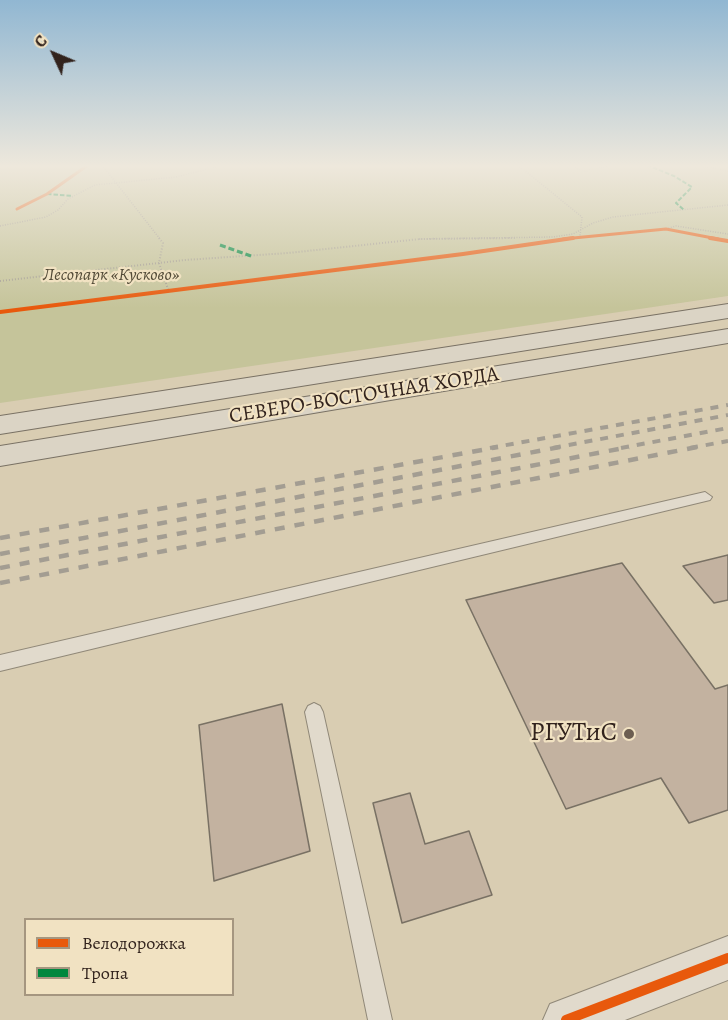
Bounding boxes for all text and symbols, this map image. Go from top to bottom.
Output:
north arrow [24,24,84,84]
text: С [30,30,52,53]
park label: Лесопарк «Кусково» [43,265,179,287]
street label: СЕВЕРО-ВОСТОЧНАЯ ХОРДА [227,362,501,430]
place label: РГУТиС [530,718,617,750]
marker: РГУТиС [622,727,636,741]
legend [24,918,234,996]
text: Велодорожка [82,931,186,955]
text: Тропа [82,961,128,985]

